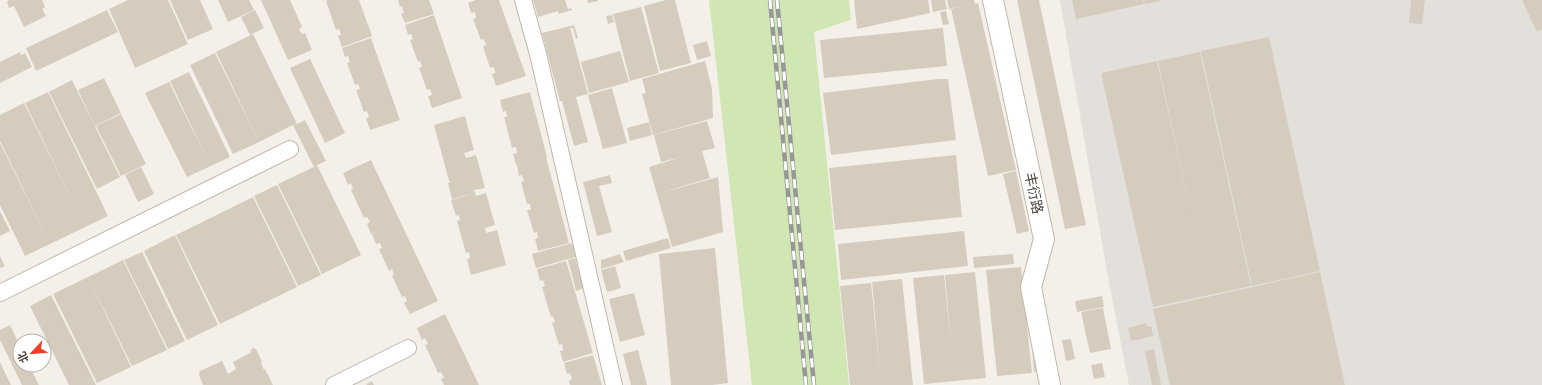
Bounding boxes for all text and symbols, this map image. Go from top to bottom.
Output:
street label: 丰衍路 [1021,171,1047,215]
north arrow [12,333,52,373]
text: 北 [14,349,32,365]

